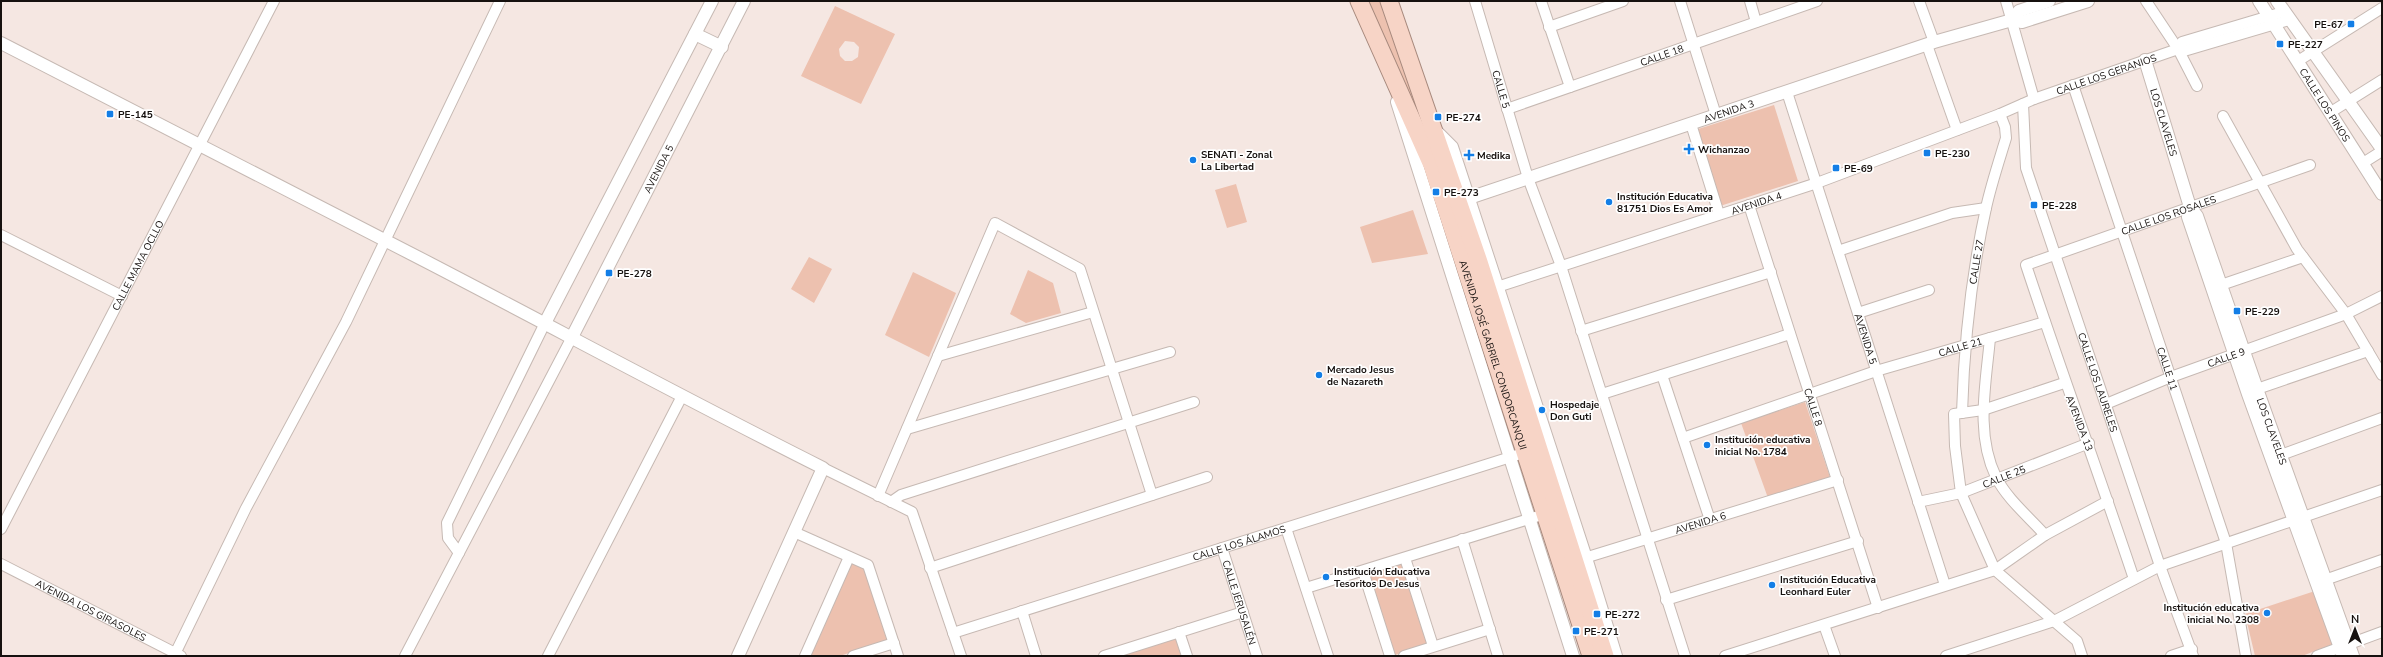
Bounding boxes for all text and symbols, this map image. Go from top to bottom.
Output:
place label: PE-67 [2314,18,2343,32]
marker: PE-67 [2346,19,2356,29]
place label: PE-227 [2288,38,2323,52]
marker: PE-227 [2275,39,2285,49]
street label: CALLE 18 [1639,42,1686,70]
street label: CALLE LOS GERANIOS [2054,51,2159,99]
street label: CALLE LOS PINOS [2296,66,2353,145]
street label: CALLE 5 [1488,69,1513,110]
street label: LOS CLAVELES [2146,87,2180,158]
street label: AVENIDA 3 [1702,97,1756,127]
place label: PE-145 [118,108,153,122]
marker: PE-145 [105,109,115,119]
place label: PE-274 [1446,111,1481,125]
marker: PE-274 [1433,112,1443,122]
street label: AVENIDA 5 [641,143,677,196]
marker: Wichanzao [1683,143,1695,155]
place label: Wichanzao [1698,143,1750,157]
place label: PE-230 [1935,147,1970,161]
place label: SENATI - Zonal La Libertad [1201,148,1273,174]
marker: PE-230 [1922,148,1932,158]
place label: Medika [1477,149,1510,163]
marker: Medika [1464,150,1474,160]
marker: SENATI - Zonal La Libertad [1188,155,1198,165]
place label: PE-69 [1844,162,1873,176]
marker: PE-69 [1831,163,1841,173]
place label: PE-273 [1444,186,1479,200]
marker: PE-273 [1431,187,1441,197]
street label: AVENIDA 4 [1729,189,1784,218]
place label: Institución Educativa 81751 Dios Es Amor [1617,190,1713,216]
street label: CALLE LOS ROSALES [2119,193,2218,239]
marker: Institución Educativa 81751 Dios Es Amor [1604,197,1614,207]
place label: PE-228 [2042,199,2077,213]
marker: PE-228 [2029,200,2039,210]
street label: CALLE MAMA OCLLO [109,218,168,313]
street label: CALLE 27 [1966,238,1987,285]
street label: AVENIDA JOSÉ GABRIEL CONDORCANQUI [1455,258,1530,452]
place label: PE-278 [617,267,652,281]
marker: PE-278 [604,268,614,278]
place label: PE-229 [2245,305,2280,319]
marker: PE-229 [2232,306,2242,316]
street label: AVENIDA 5 [1850,312,1880,366]
street label: CALLE LOS LAURELES [2074,331,2120,434]
street label: CALLE 21 [1937,335,1984,361]
street label: CALLE 11 [2153,345,2181,393]
street label: CALLE 9 [2206,345,2247,371]
place label: Mercado Jesus de Nazareth [1327,363,1394,389]
marker: Mercado Jesus de Nazareth [1314,370,1324,380]
street label: CALLE 8 [1800,386,1825,428]
street label: AVENIDA 13 [2062,393,2096,453]
street label: LOS CLAVELES [2253,396,2290,467]
place label: Hospedaje Don Guti [1550,398,1600,424]
marker: Hospedaje Don Guti [1537,405,1547,415]
place label: Institución educativa inicial No. 1784 [1715,433,1811,459]
marker: Institución educativa inicial No. 1784 [1702,440,1712,450]
street label: CALLE 25 [1981,462,2028,492]
street label: AVENIDA 6 [1673,509,1728,538]
street label: CALLE LOS ÁLAMOS [1191,522,1288,565]
street label: CALLE JERUSALÉN [1218,558,1259,647]
place label: Institución Educativa Tesoritos De Jesus [1334,565,1430,591]
marker: Institución Educativa Tesoritos De Jesus [1321,572,1331,582]
place label: Institución Educativa Leonhard Euler [1780,573,1876,599]
street label: AVENIDA LOS GIRASOLES [33,577,148,645]
marker: Institución Educativa Leonhard Euler [1767,580,1777,590]
place label: Institución educativa inicial No. 2308 [2164,601,2259,627]
place label: PE-272 [1605,608,1640,622]
marker: Institución educativa inicial No. 2308 [2262,608,2272,618]
marker: PE-272 [1592,609,1602,619]
north arrow [2335,609,2375,649]
text: N [2351,612,2359,627]
place label: PE-271 [1584,625,1619,639]
marker: PE-271 [1571,626,1581,636]

